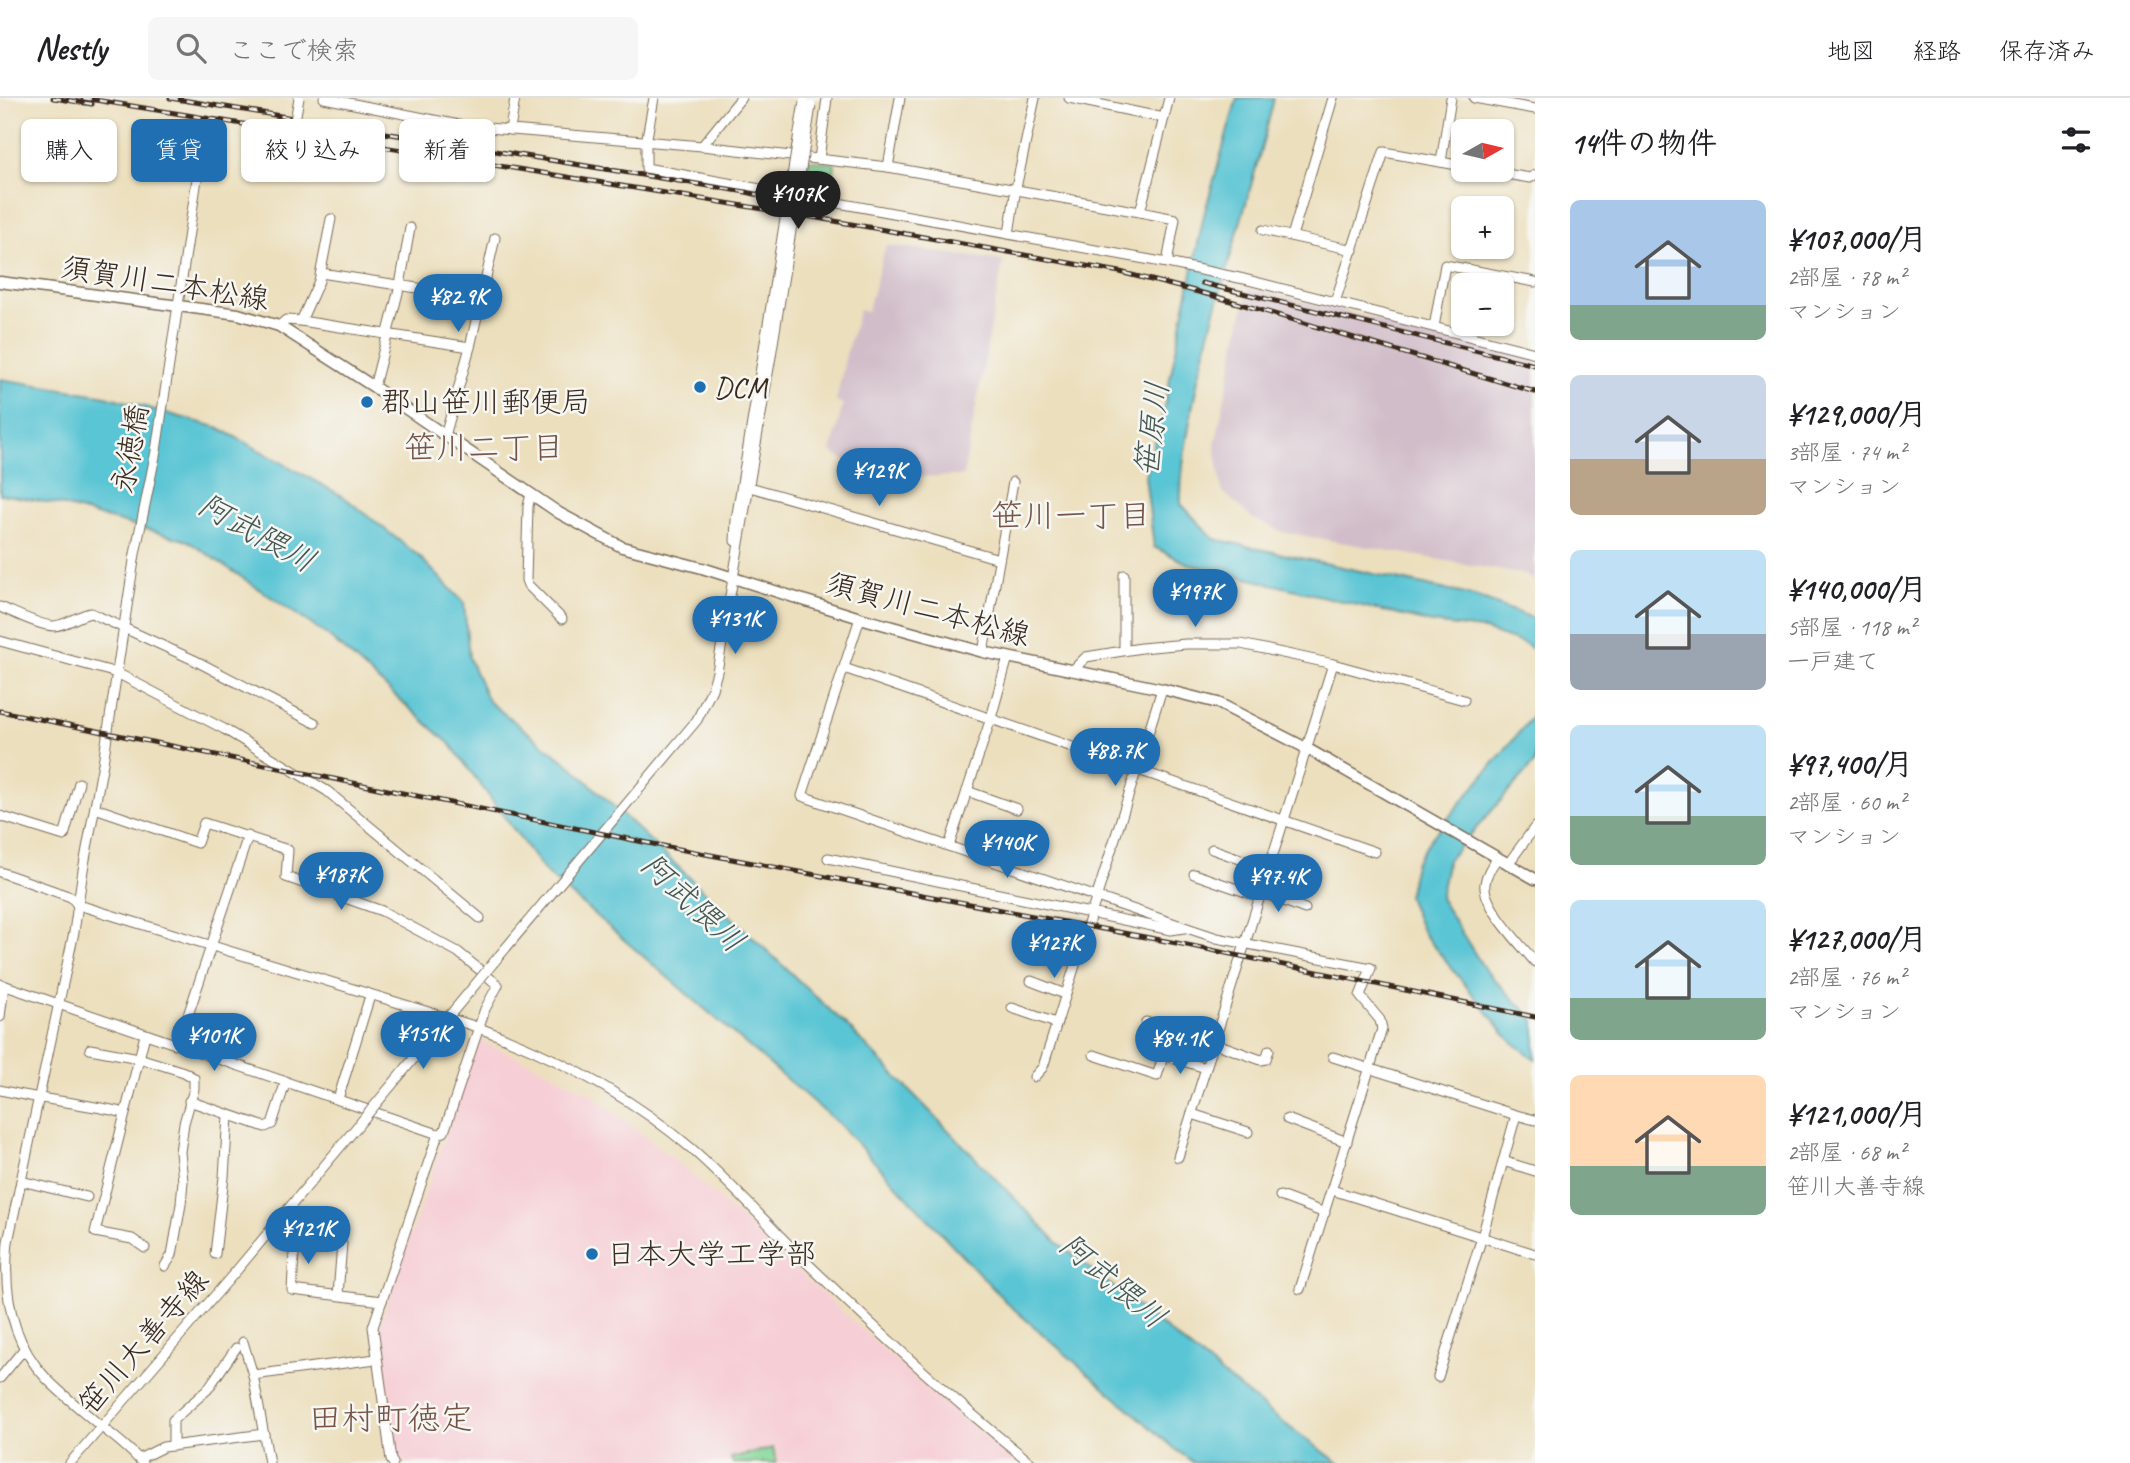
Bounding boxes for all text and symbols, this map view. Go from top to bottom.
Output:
search box [148,17,638,80]
text: Nestly [35,27,106,69]
icon: search [172,29,210,67]
text: ここで検索 [228,34,358,67]
text: 地図 [1827,36,1875,66]
text: 経路 [1913,36,1961,66]
text: 保存済み [1999,36,2095,66]
chip: 購入 [21,119,117,182]
chip: 賃貸 [131,119,227,182]
chip: 絞り込み [241,119,385,182]
chip: 新着 [399,119,495,182]
north arrow [1451,119,1514,182]
map controls [1451,119,1514,336]
icon: filters [2057,121,2095,159]
text: 14件の物件 [1570,124,1717,162]
pin: ¥107K [749,172,847,231]
text: ¥107K [772,179,825,208]
button: + [1451,196,1514,259]
text: ¥107,000/月 [1787,220,1927,258]
icon: home [1626,228,1710,312]
street label: 須賀川二本松線 [58,248,272,318]
text: 2部屋 · 78 m² [1787,263,1905,292]
button: − [1451,273,1514,336]
pin: ¥82.9K [401,274,515,334]
text: ¥82.9K [429,282,487,311]
text: マンション [1787,297,1901,326]
place label: DCM [714,368,769,406]
marker: DCM [692,379,708,395]
water label: 笹原川 [1126,379,1178,479]
place label: 郡山笹川郵便局 [381,383,591,421]
marker: 郡山笹川郵便局 [359,394,375,410]
text: ¥129,000/月 [1787,395,1927,433]
street label: 永徳橋 [103,401,157,497]
icon: home [1626,403,1710,487]
district label: 笹川二丁目 [404,427,564,468]
text: 3部屋 · 74 m² [1787,438,1905,467]
pin: ¥129K [830,448,928,508]
text: ¥129K [853,456,905,485]
text: マンション [1787,472,1901,501]
water label: 阿武隈川 [191,484,323,582]
district label: 笹川一丁目 [991,495,1151,536]
street label: 須賀川二本松線 [822,563,1034,655]
pin: ¥197K [1146,570,1244,629]
text: ¥140,000/月 [1787,570,1927,608]
text: ¥197K [1169,577,1221,606]
icon: home [1626,578,1710,662]
pin: ¥131K [686,596,784,656]
text: ¥131K [708,604,762,633]
text: 5部屋 · 118 m² [1787,613,1916,642]
text: 一戸建て [1787,647,1879,676]
pin: ¥88.7K [1058,728,1172,788]
text: ¥88.7K [1086,736,1144,765]
text: ¥97,400/月 [1787,745,1913,783]
icon: home [1626,753,1710,837]
text: 2部屋 · 60 m² [1787,788,1905,817]
pin: ¥140K [958,820,1056,880]
text: マンション [1787,822,1901,851]
text: ¥140K [980,828,1034,857]
water label: 阿武隈川 [632,844,754,962]
pin: ¥187K [292,852,390,912]
pin: ¥97.4K [1221,854,1335,914]
text: ¥187K [315,860,368,889]
text: ¥97.4K [1249,862,1307,891]
pin: ¥127K [1005,920,1103,980]
text: ¥127,000/月 [1787,920,1927,958]
text: ¥127K [1028,928,1081,957]
icon: home [1626,928,1710,1012]
text: 2部屋 · 76 m² [1787,963,1905,992]
text: マンション [1787,997,1901,1026]
pin: ¥151K [374,1012,472,1071]
pin: ¥101K [165,1014,263,1073]
pin: ¥84.1K [1123,1016,1237,1076]
text: ¥151K [397,1019,449,1048]
text: ¥101K [187,1021,241,1050]
text: ¥84.1K [1151,1024,1209,1053]
text: ¥121,000/月 [1787,1095,1927,1133]
icon: home [1626,1103,1710,1187]
text: 2部屋 · 68 m² [1787,1138,1905,1167]
text: 笹川大善寺線 [1787,1172,1925,1201]
pin: ¥121K [259,1206,357,1266]
text: ¥121K [281,1214,335,1243]
water label: 阿武隈川 [1051,1224,1175,1338]
place label: 日本大学工学部 [606,1235,816,1273]
marker: 日本大学工学部 [584,1246,600,1262]
street label: 笹川大善寺線 [70,1262,216,1422]
district label: 田村町徳定 [309,1397,474,1439]

